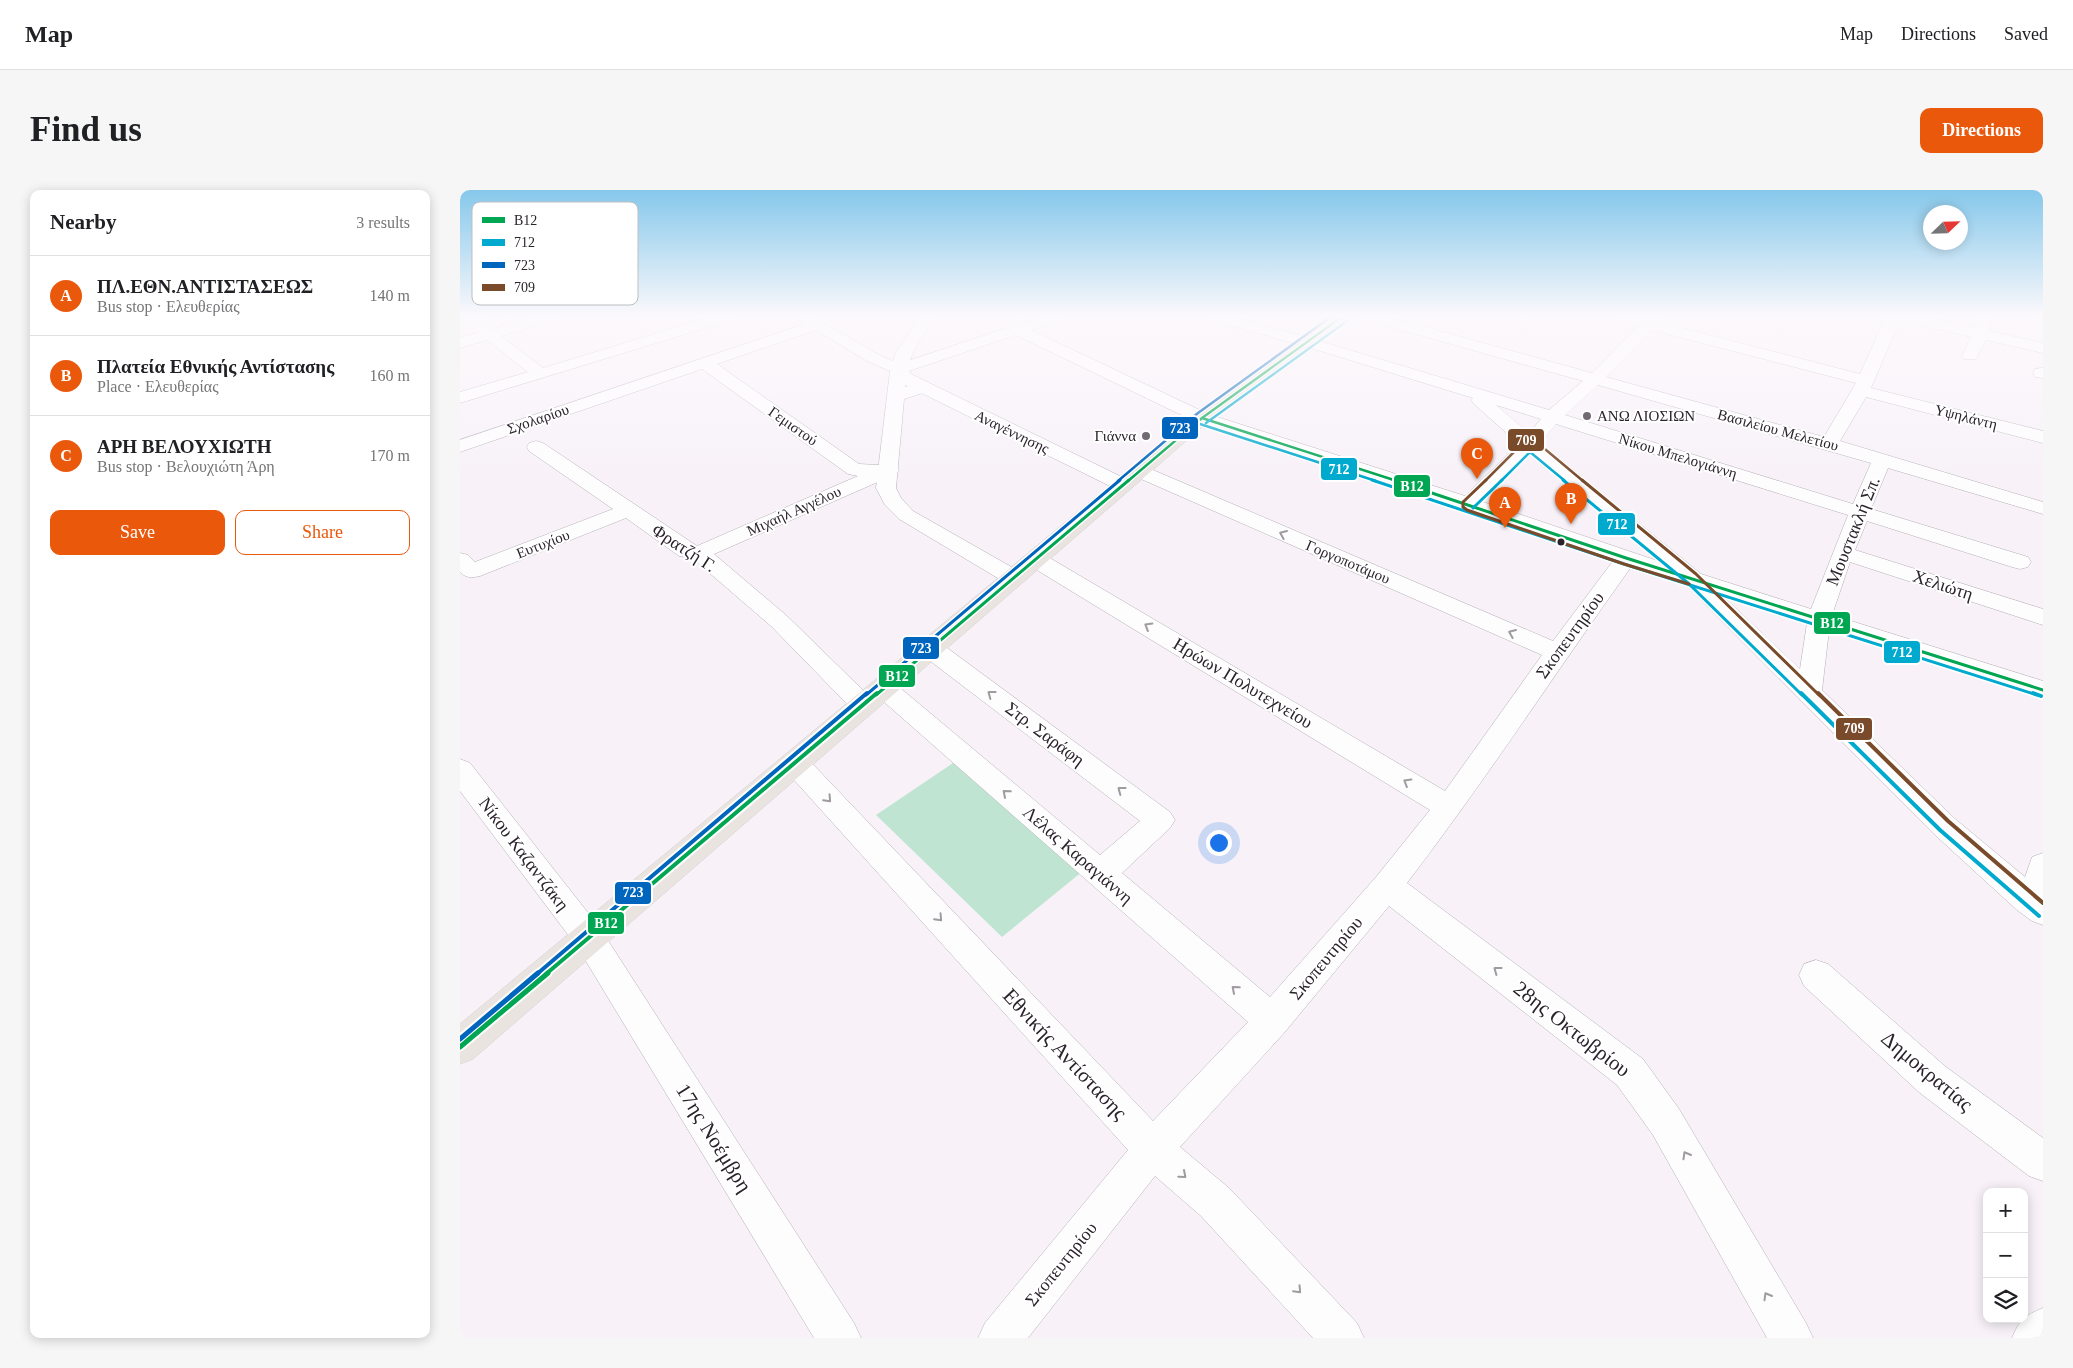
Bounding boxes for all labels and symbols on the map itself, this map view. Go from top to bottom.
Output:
legend [472,202,638,305]
north arrow [1923,205,1968,250]
text: Β12 [514,213,537,228]
text: 712 [514,235,535,250]
text: 723 [514,258,535,273]
text: 709 [514,280,535,295]
street label: Σχολαρίου [505,401,571,437]
street label: Υψηλάντη [1933,402,1999,433]
street label: Γεμιστού [765,403,821,449]
street label: Βασιλείου Μελετίου [1716,406,1840,454]
street label: Αναγέννησης [972,407,1052,457]
place label: ΑΝΩ ΛΙΟΣΙΩΝ [1597,408,1695,424]
marker: ΑΝΩ ΛΙΟΣΙΩΝ [1581,410,1593,422]
line badge: 723 [1161,416,1199,440]
text: 723 [1170,421,1191,436]
place label: Γιάννα [1095,428,1136,444]
line badge: 709 [1507,428,1545,452]
marker: Γιάννα [1140,430,1152,442]
street label: Νίκου Μπελογιάννη [1617,430,1739,482]
text: 709 [1516,433,1537,448]
pin: C [1461,438,1493,479]
line badge: 712 [1320,457,1358,481]
text: 712 [1329,462,1350,477]
line badge: Β12 [1393,474,1431,498]
street label: Μουστακλή Σπ. [1822,474,1884,588]
text: Β12 [1400,479,1424,494]
street label: Μιχαήλ Αγγέλου [745,483,843,539]
pin: B [1555,483,1587,524]
pin: A [1489,487,1521,528]
line badge: 712 [1597,512,1636,536]
text: 712 [1607,517,1628,532]
street label: Φρατζή Γ. [648,520,720,576]
street label: Ευτυχίου [514,527,572,561]
one-way arrow [1279,529,1288,540]
street label: Γοργοποτάμου [1304,537,1392,587]
unlabelled marker [1556,537,1566,547]
street label: Χελιώτη [1910,566,1976,604]
street label: Σκοπευτηρίου [1532,588,1608,682]
line badge: Β12 [1813,611,1851,635]
text: Β12 [1820,616,1844,631]
one-way arrow [1145,623,1154,633]
one-way arrow [1508,628,1517,639]
street label: Ηρώων Πολυτεχνείου [1170,634,1316,733]
line badge: 723 [902,636,940,660]
line badge: 712 [1883,640,1921,664]
text: 723 [911,641,932,656]
text: 712 [1892,645,1913,660]
line badge: Β12 [878,664,916,688]
text: Β12 [885,669,909,684]
one-way arrow [988,691,997,699]
street label: Στρ. Σαράφη [1002,698,1088,770]
line badge: 709 [1835,717,1873,741]
text: 709 [1844,721,1865,736]
one-way arrow [1404,778,1413,788]
one-way arrow [1118,788,1127,796]
one-way arrow [1002,789,1011,798]
street label: Νίκου Καζαντζάκη [475,793,573,915]
one-way arrow [822,793,831,802]
street label: Λέλας Καραγιάννη [1019,802,1137,908]
your location [1206,830,1232,856]
line badge: 723 [614,881,652,905]
text: 723 [623,885,644,900]
line badge: Β12 [587,911,625,935]
one-way arrow [933,912,942,921]
street label: Σκοπευτηρίου [1286,912,1367,1004]
text: Β12 [594,916,618,931]
one-way arrow [1494,968,1503,976]
street label: 28ης Οκτωβρίου [1509,976,1635,1082]
street label: Εθνικής Αντίστασης [998,983,1132,1125]
one-way arrow [1232,986,1241,995]
street label: Δημοκρατίας [1876,1026,1978,1117]
street label: 17ης Νοέμβρη [671,1079,757,1197]
one-way arrow [1682,1152,1692,1161]
one-way arrow [1177,1169,1186,1178]
street label: Σκοπευτηρίου [1021,1218,1101,1310]
one-way arrow [1292,1285,1301,1294]
one-way arrow [1763,1292,1773,1301]

